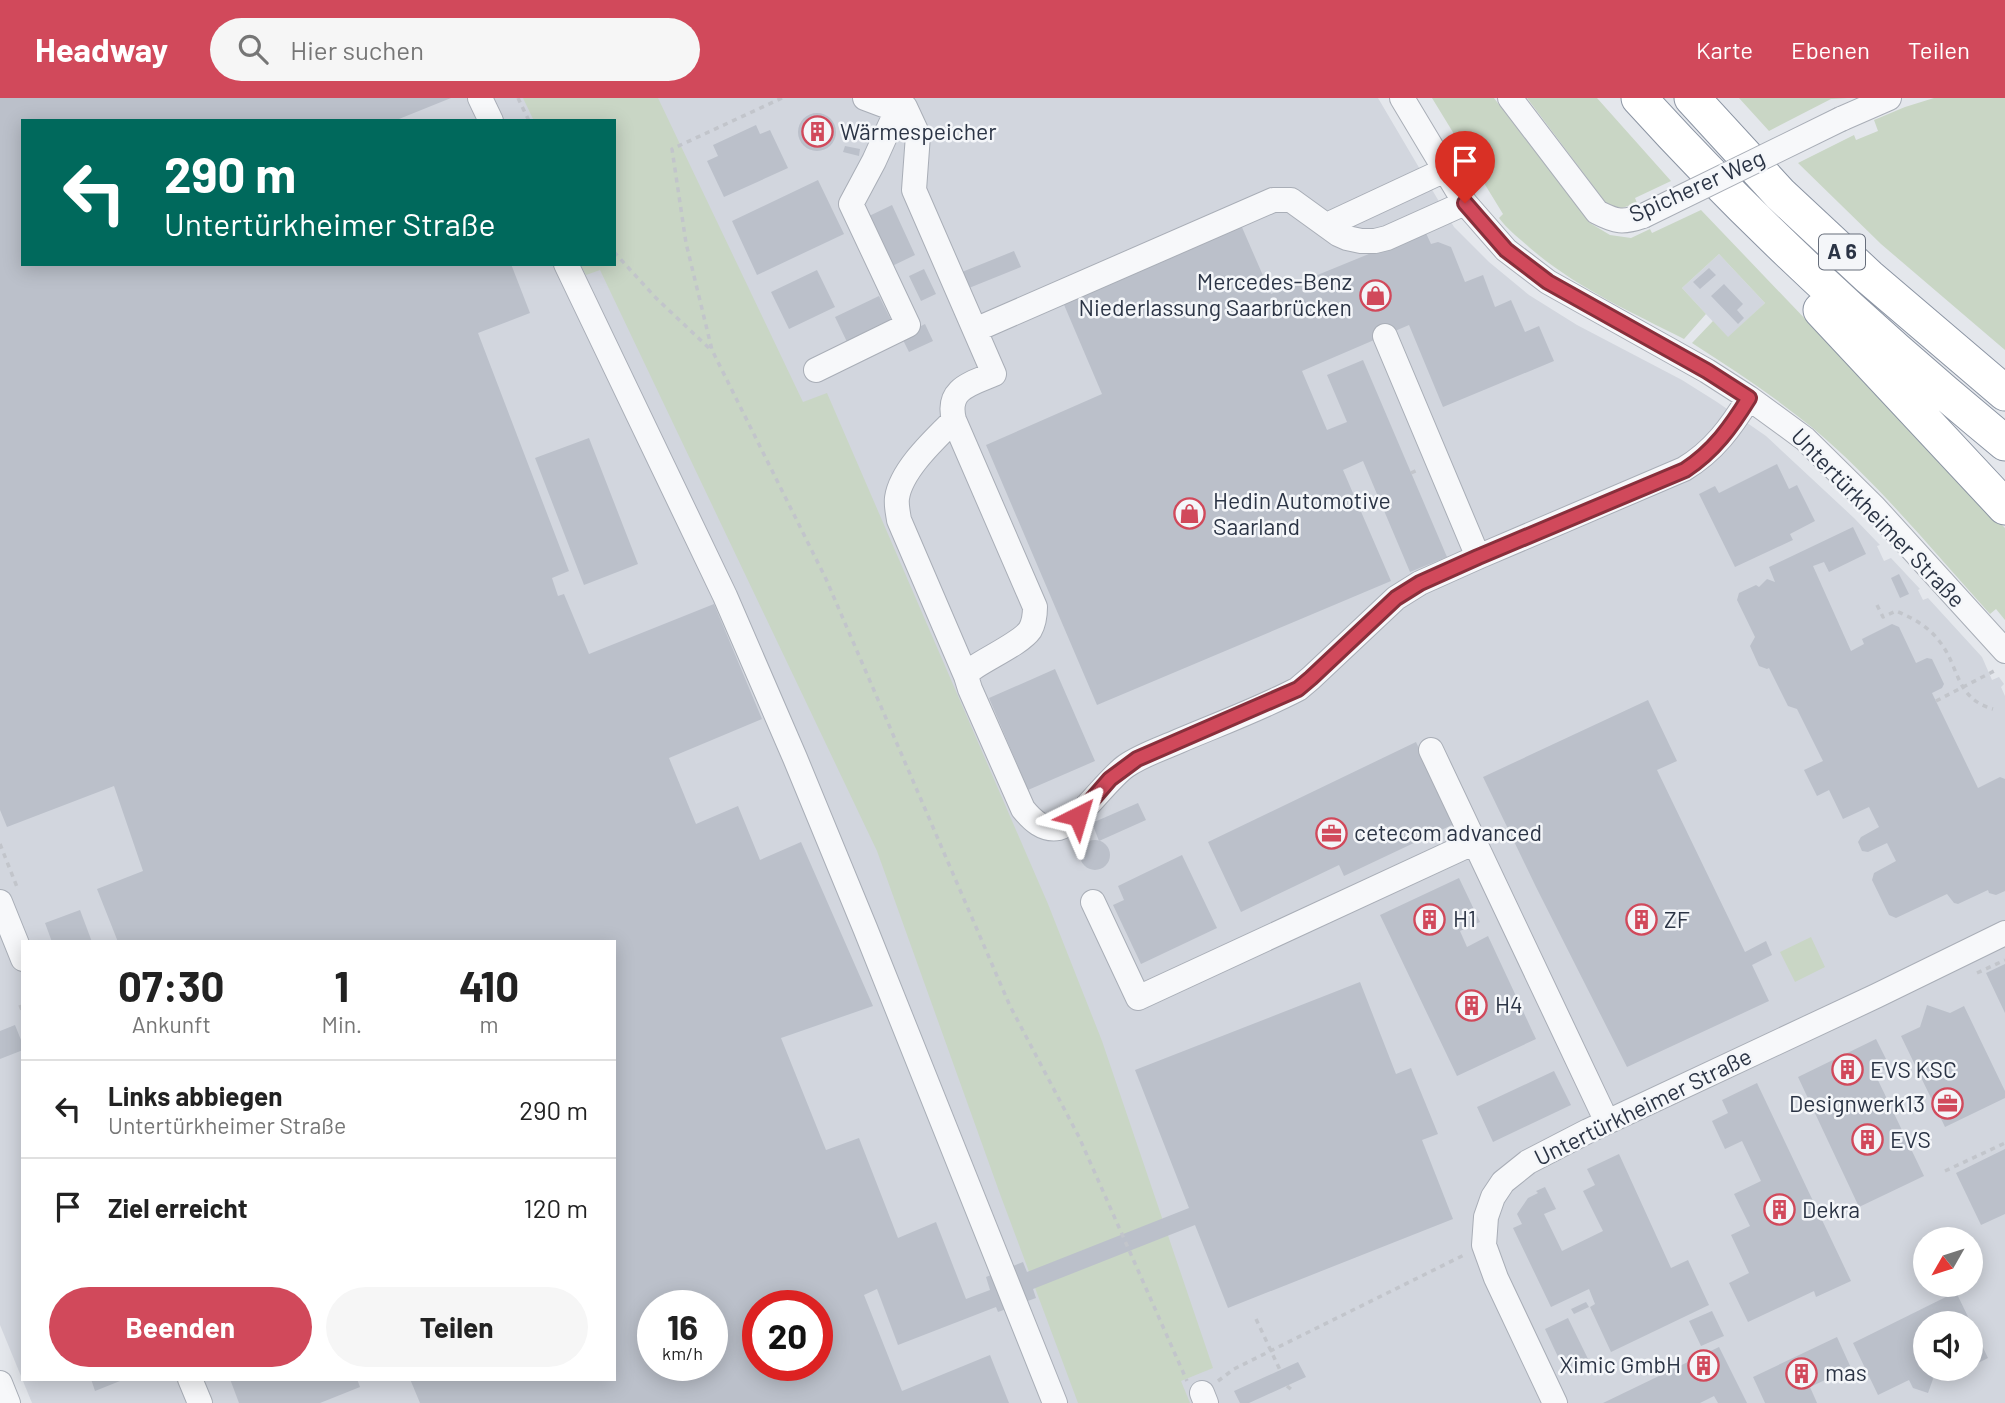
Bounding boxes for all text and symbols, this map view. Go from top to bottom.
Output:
search box [210,18,700,81]
text: Headway [35,29,168,69]
icon: search [234,30,272,68]
text: Hier suchen [290,34,424,65]
text: Karte [1696,35,1753,64]
text: Ebenen [1791,35,1870,64]
text: Teilen [1908,35,1970,64]
building icon: Wärmespeicher [800,115,834,149]
place label: Wärmespeicher [840,117,997,145]
pin [1435,131,1495,203]
icon: arrive [1446,142,1484,180]
street label: Spicherer Weg [1624,143,1769,227]
text: 290 m [164,144,296,203]
icon: left [49,147,140,238]
text: Untertürkheimer Straße [164,204,496,242]
road number: A 6 [1819,234,1865,270]
place label: Mercedes-Benz Niederlassung Saarbrücken [1078,267,1352,321]
shop icon: Mercedes-Benz Niederlassung Saarbrücken [1358,278,1392,312]
street label: Untertürkheimer Straße [1786,422,1972,613]
place label: Hedin Automotive Saarland [1213,486,1391,540]
shop icon: Hedin Automotive Saarland [1173,497,1207,531]
position arrow [1041,779,1115,853]
office icon: cetecom advanced [1314,816,1348,850]
place label: cetecom advanced [1354,818,1542,846]
building icon: H1 [1413,902,1447,936]
building icon: ZF [1624,903,1658,937]
place label: H1 [1453,904,1476,932]
place label: ZF [1664,905,1690,933]
text: 07:30 [118,960,225,1010]
text: 1 [334,960,349,1010]
text: 410 [459,960,519,1010]
building icon: H4 [1455,988,1489,1022]
place label: H4 [1495,990,1523,1018]
text: Ankunft [132,1010,211,1038]
text: Min. [321,1010,362,1038]
text: m [480,1010,499,1038]
street label: Untertürkheimer Straße [1529,1041,1756,1171]
building icon: EVS KSC [1830,1053,1864,1087]
place label: EVS KSC [1870,1055,1957,1083]
text: Links abbiegen [108,1080,282,1111]
office icon: Designwerk13 [1931,1087,1965,1121]
place label: Designwerk13 [1789,1089,1925,1117]
icon: left [49,1090,87,1128]
text: 290 m [519,1094,588,1125]
text: Untertürkheimer Straße [108,1111,346,1139]
building icon: EVS [1850,1123,1884,1157]
place label: EVS [1890,1125,1931,1153]
icon: arrive [49,1188,87,1226]
text: Ziel erreicht [108,1192,248,1223]
text: 120 m [524,1192,588,1223]
building icon: Dekra [1762,1193,1796,1227]
place label: Dekra [1802,1195,1860,1223]
north arrow [1913,1227,1983,1297]
map controls [1913,1227,1983,1381]
button: Beenden [49,1287,312,1367]
button: Teilen [326,1287,588,1367]
speed limit sign: 20 [742,1290,833,1381]
text: 16 [667,1305,698,1347]
button: sound [1913,1311,1983,1381]
text: km/h [662,1342,703,1364]
building icon: Ximic GmbH [1687,1348,1721,1382]
place label: Ximic GmbH [1559,1350,1681,1378]
building icon: mas [1785,1356,1819,1390]
place label: mas [1825,1358,1867,1386]

